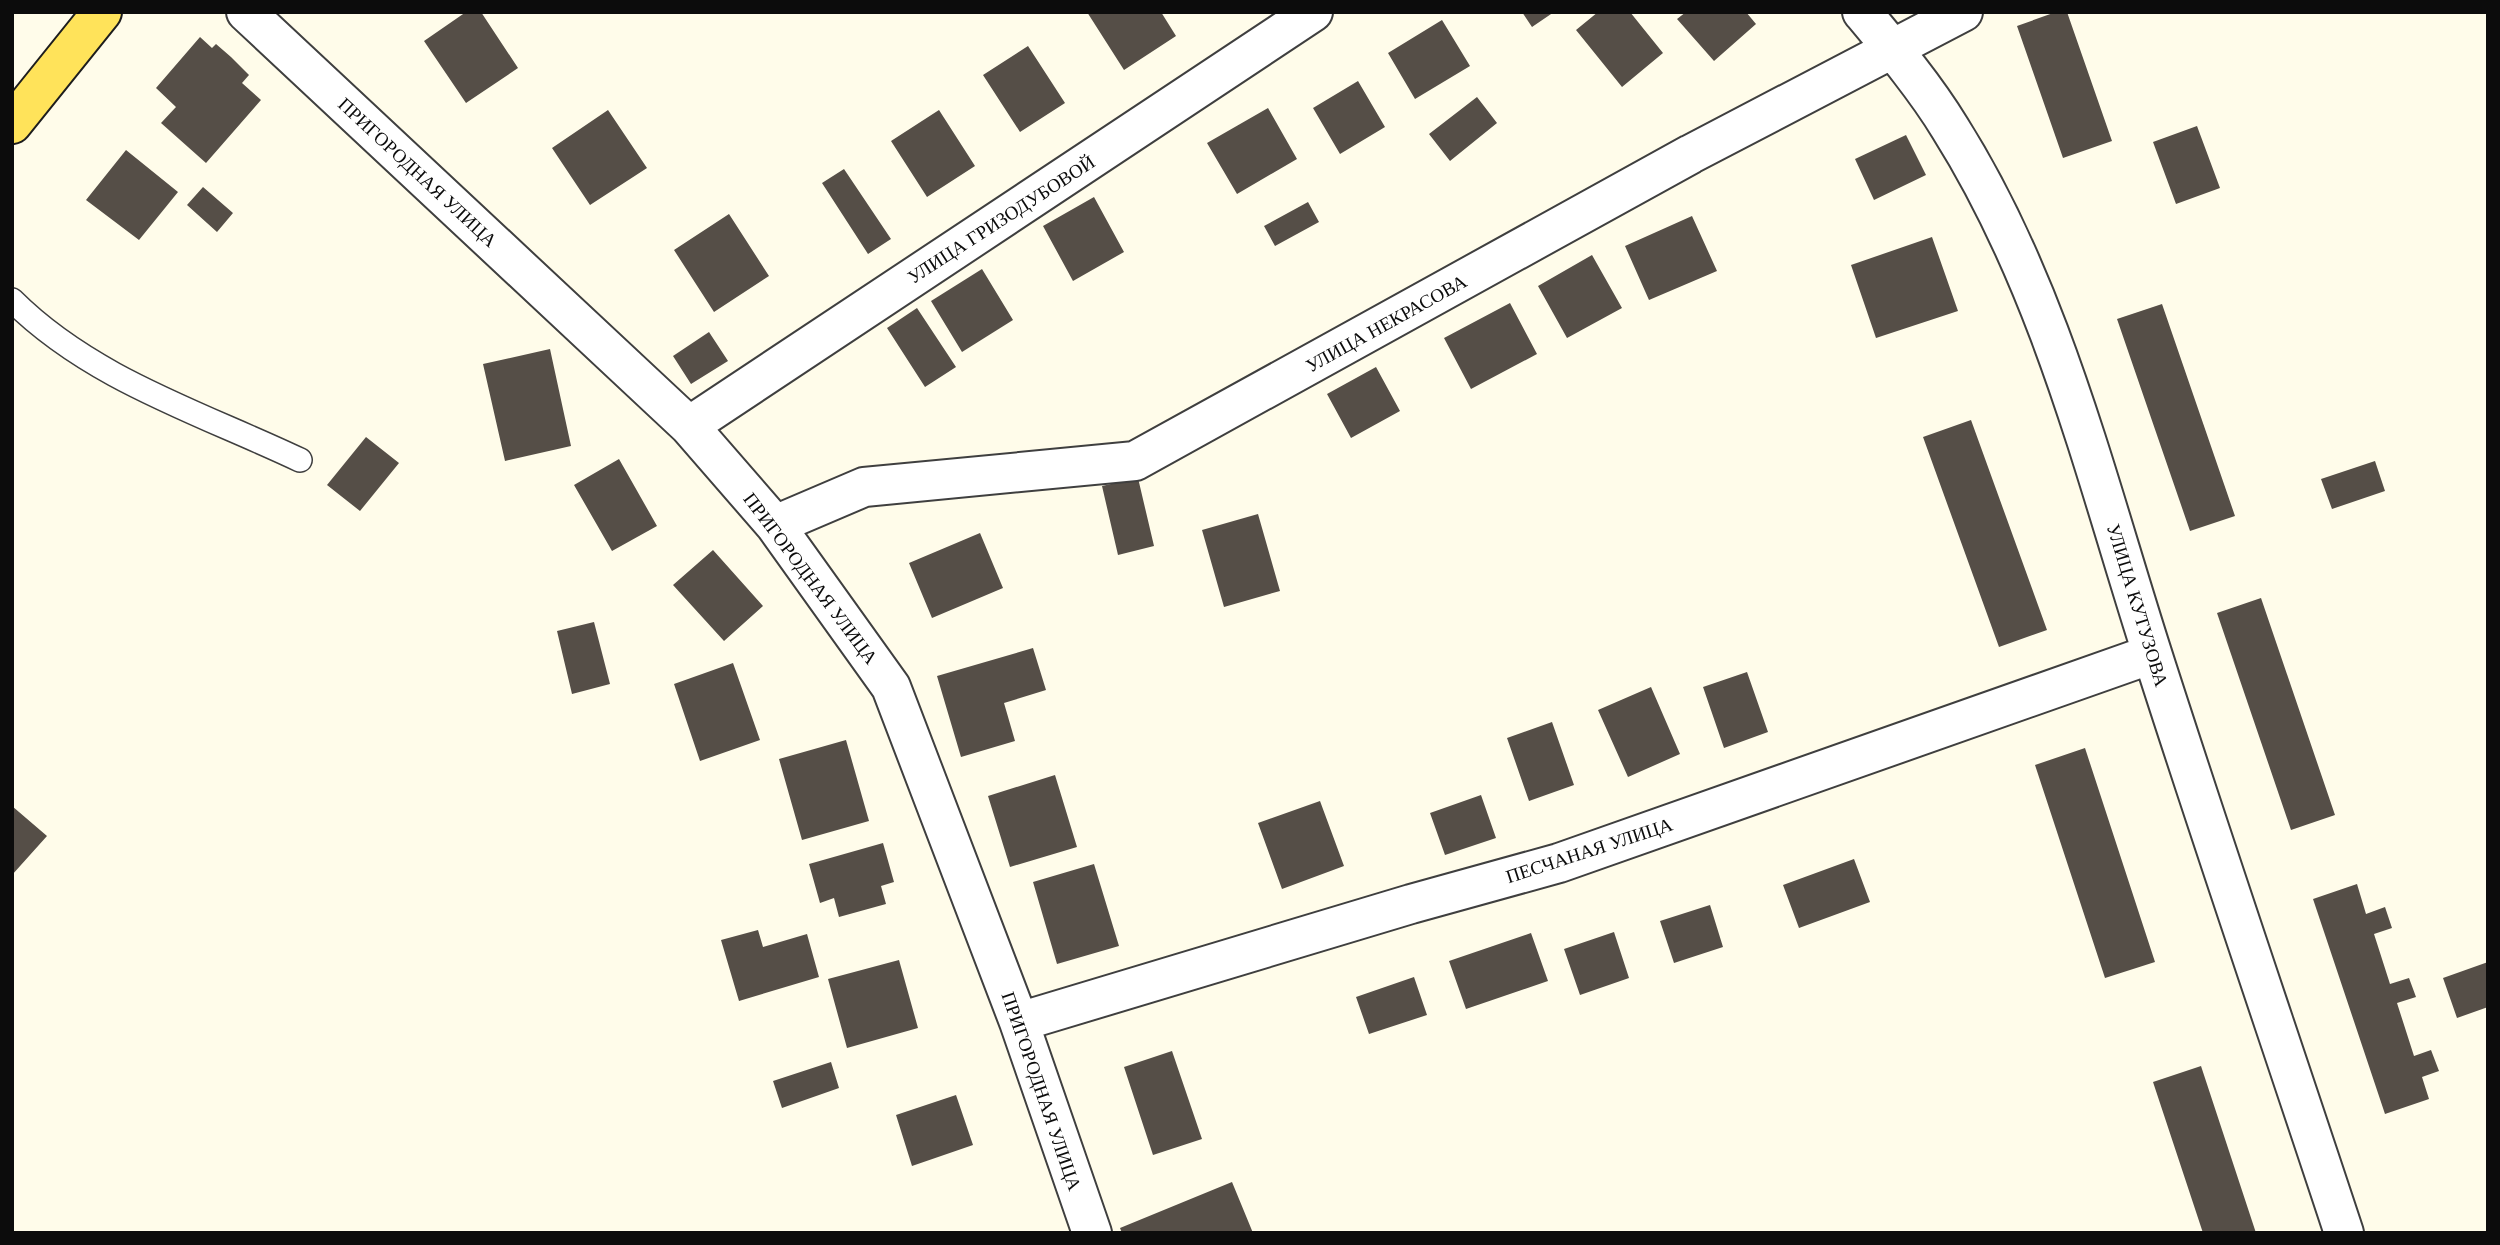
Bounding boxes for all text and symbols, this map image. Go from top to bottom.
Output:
street label: ПРИГОРОДНАЯ УЛИЦА [334,93,501,252]
street label: УЛИЦА ГРИЗОДУБОВОЙ [904,151,1099,288]
street label: УЛИЦА НЕКРАСОВА [1302,270,1471,376]
street label: ПРИГОРОДНАЯ УЛИЦА [739,489,882,668]
street label: УЛИЦА КУТУЗОВА [2103,521,2172,689]
street label: ПЕСЧАНАЯ УЛИЦА [1503,814,1675,887]
street label: ПРИГОРОДНАЯ УЛИЦА [998,989,1086,1194]

